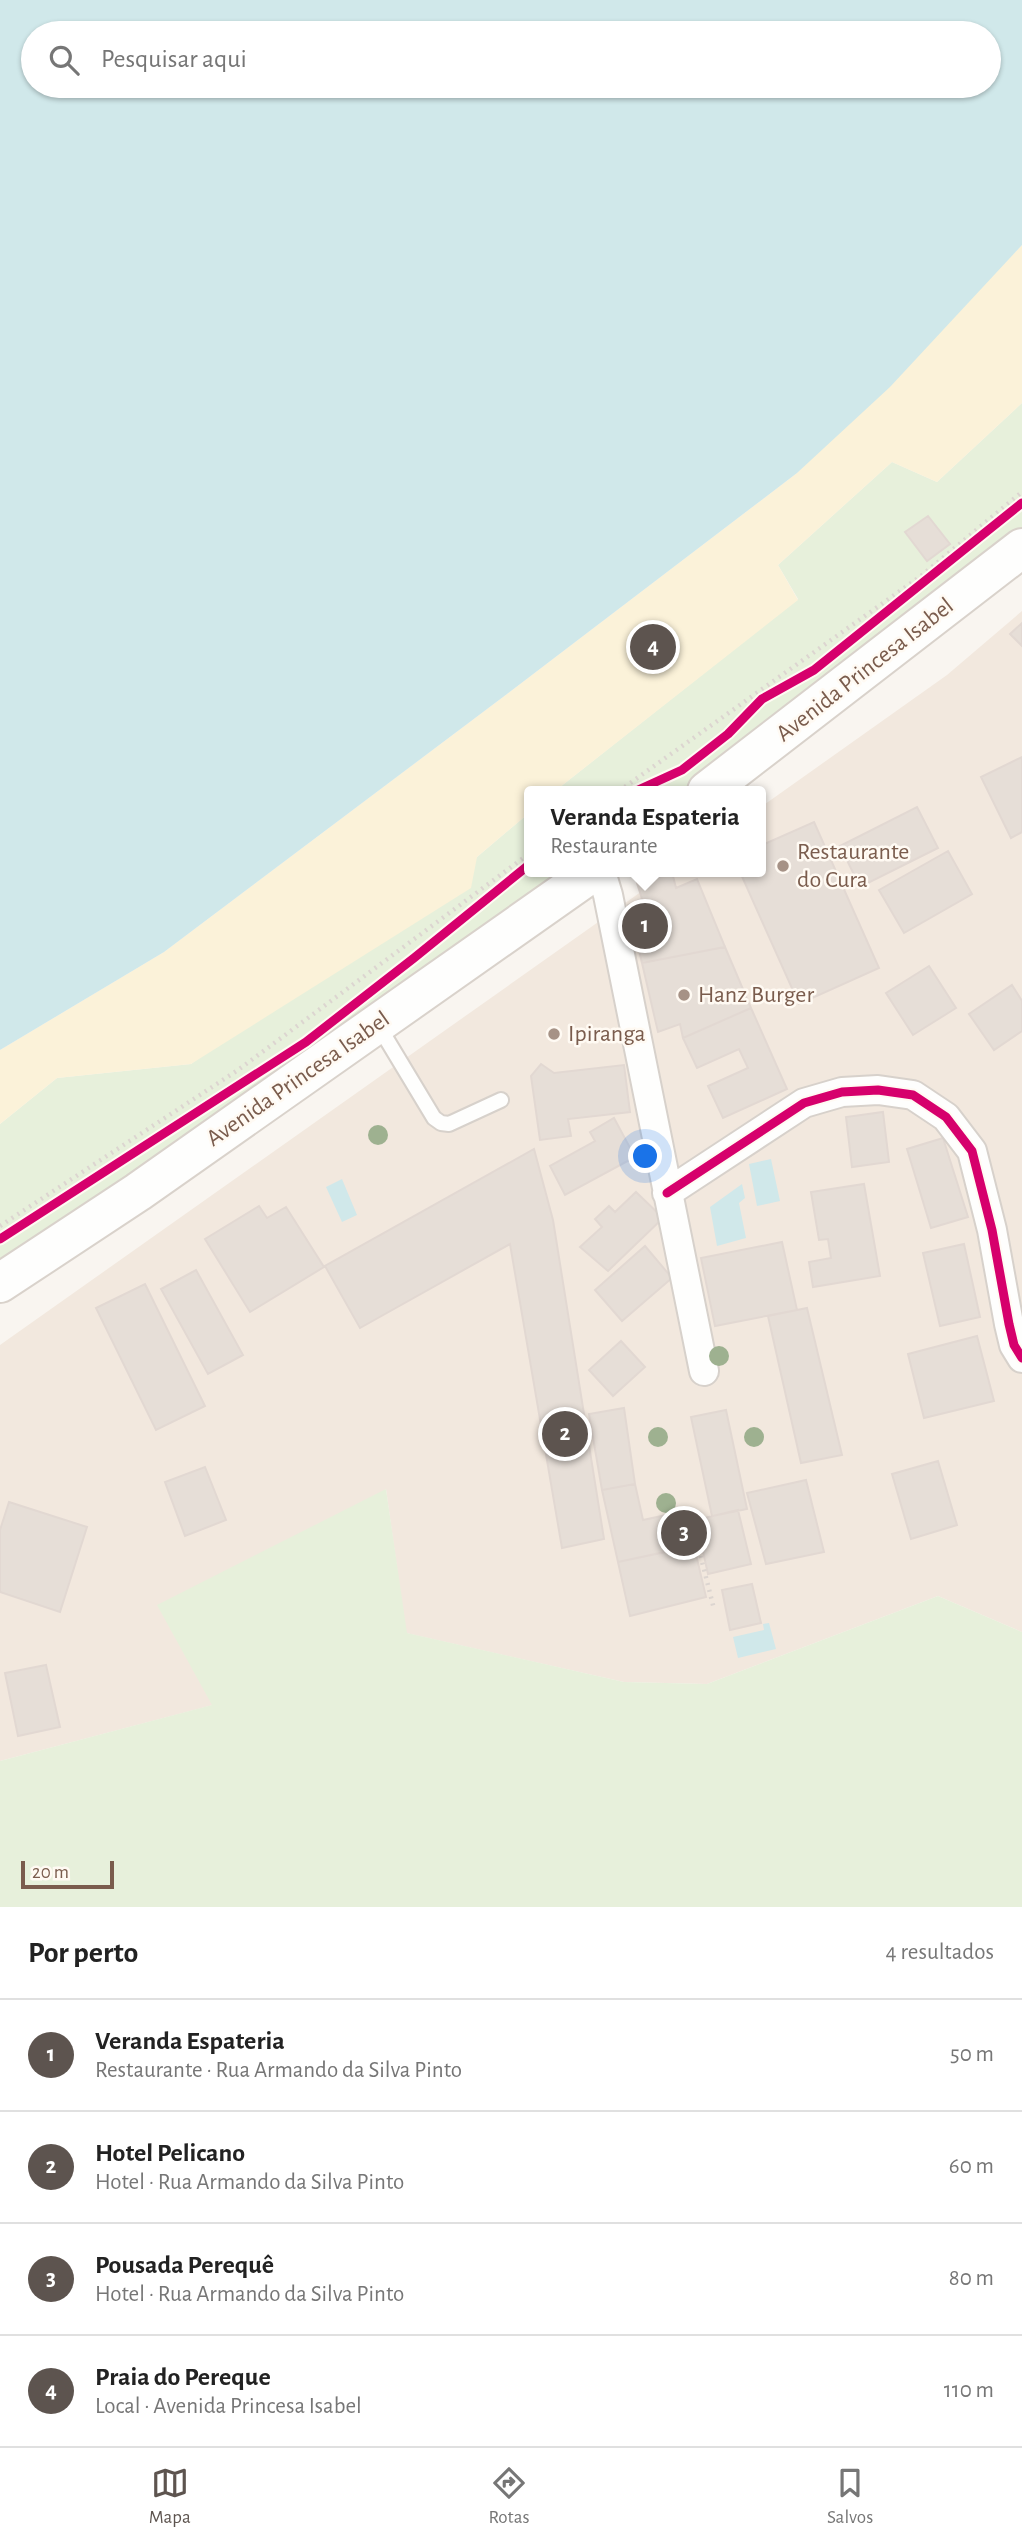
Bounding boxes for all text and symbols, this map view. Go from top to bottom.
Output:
search box [21,21,1001,98]
icon: search [45,41,83,79]
text: Pesquisar aqui [101,46,247,72]
street label: Avenida Princesa Isabel [772,594,958,746]
pin: 4 [630,621,676,673]
popup [524,786,766,877]
text: Veranda Espateria [550,804,740,830]
text: Restaurante [550,835,658,858]
place label: Restaurante do Cura [797,840,909,892]
marker: Restaurante do Cura [775,858,791,874]
pin: 1 [622,900,668,952]
place label: Hanz Burger [698,983,814,1007]
marker: Hanz Burger [676,987,692,1003]
street label: Avenida Princesa Isabel [202,1007,394,1151]
place label: Ipiranga [568,1022,646,1046]
marker: Ipiranga [546,1026,562,1042]
your location [628,1139,662,1173]
pin: 2 [542,1408,588,1460]
pin: 3 [661,1507,707,1559]
scale bar [21,1858,114,1890]
text: 20 m [32,1863,69,1882]
text: Por perto [28,1938,138,1968]
text: 4 resultados [886,1941,994,1964]
text: Veranda Espateria [95,2028,285,2054]
text: 1 [47,2043,55,2066]
text: 50 m [950,2043,994,2066]
text: Restaurante · Rua Armando da Silva Pinto [95,2059,462,2082]
text: Hotel Pelicano [95,2140,245,2166]
text: 2 [46,2155,56,2178]
text: 60 m [949,2155,994,2178]
text: Hotel · Rua Armando da Silva Pinto [95,2171,404,2194]
text: Pousada Perequê [95,2252,274,2278]
text: 3 [46,2267,56,2290]
text: 80 m [949,2267,994,2290]
text: Hotel · Rua Armando da Silva Pinto [95,2283,404,2306]
text: Praia do Pereque [95,2364,271,2390]
text: 4 [45,2379,57,2402]
text: 110 m [944,2379,994,2402]
text: Local · Avenida Princesa Isabel [95,2395,362,2418]
tab: Mapa [149,2464,191,2529]
tab: Rotas [488,2464,529,2529]
tab: Salvos [827,2464,873,2529]

